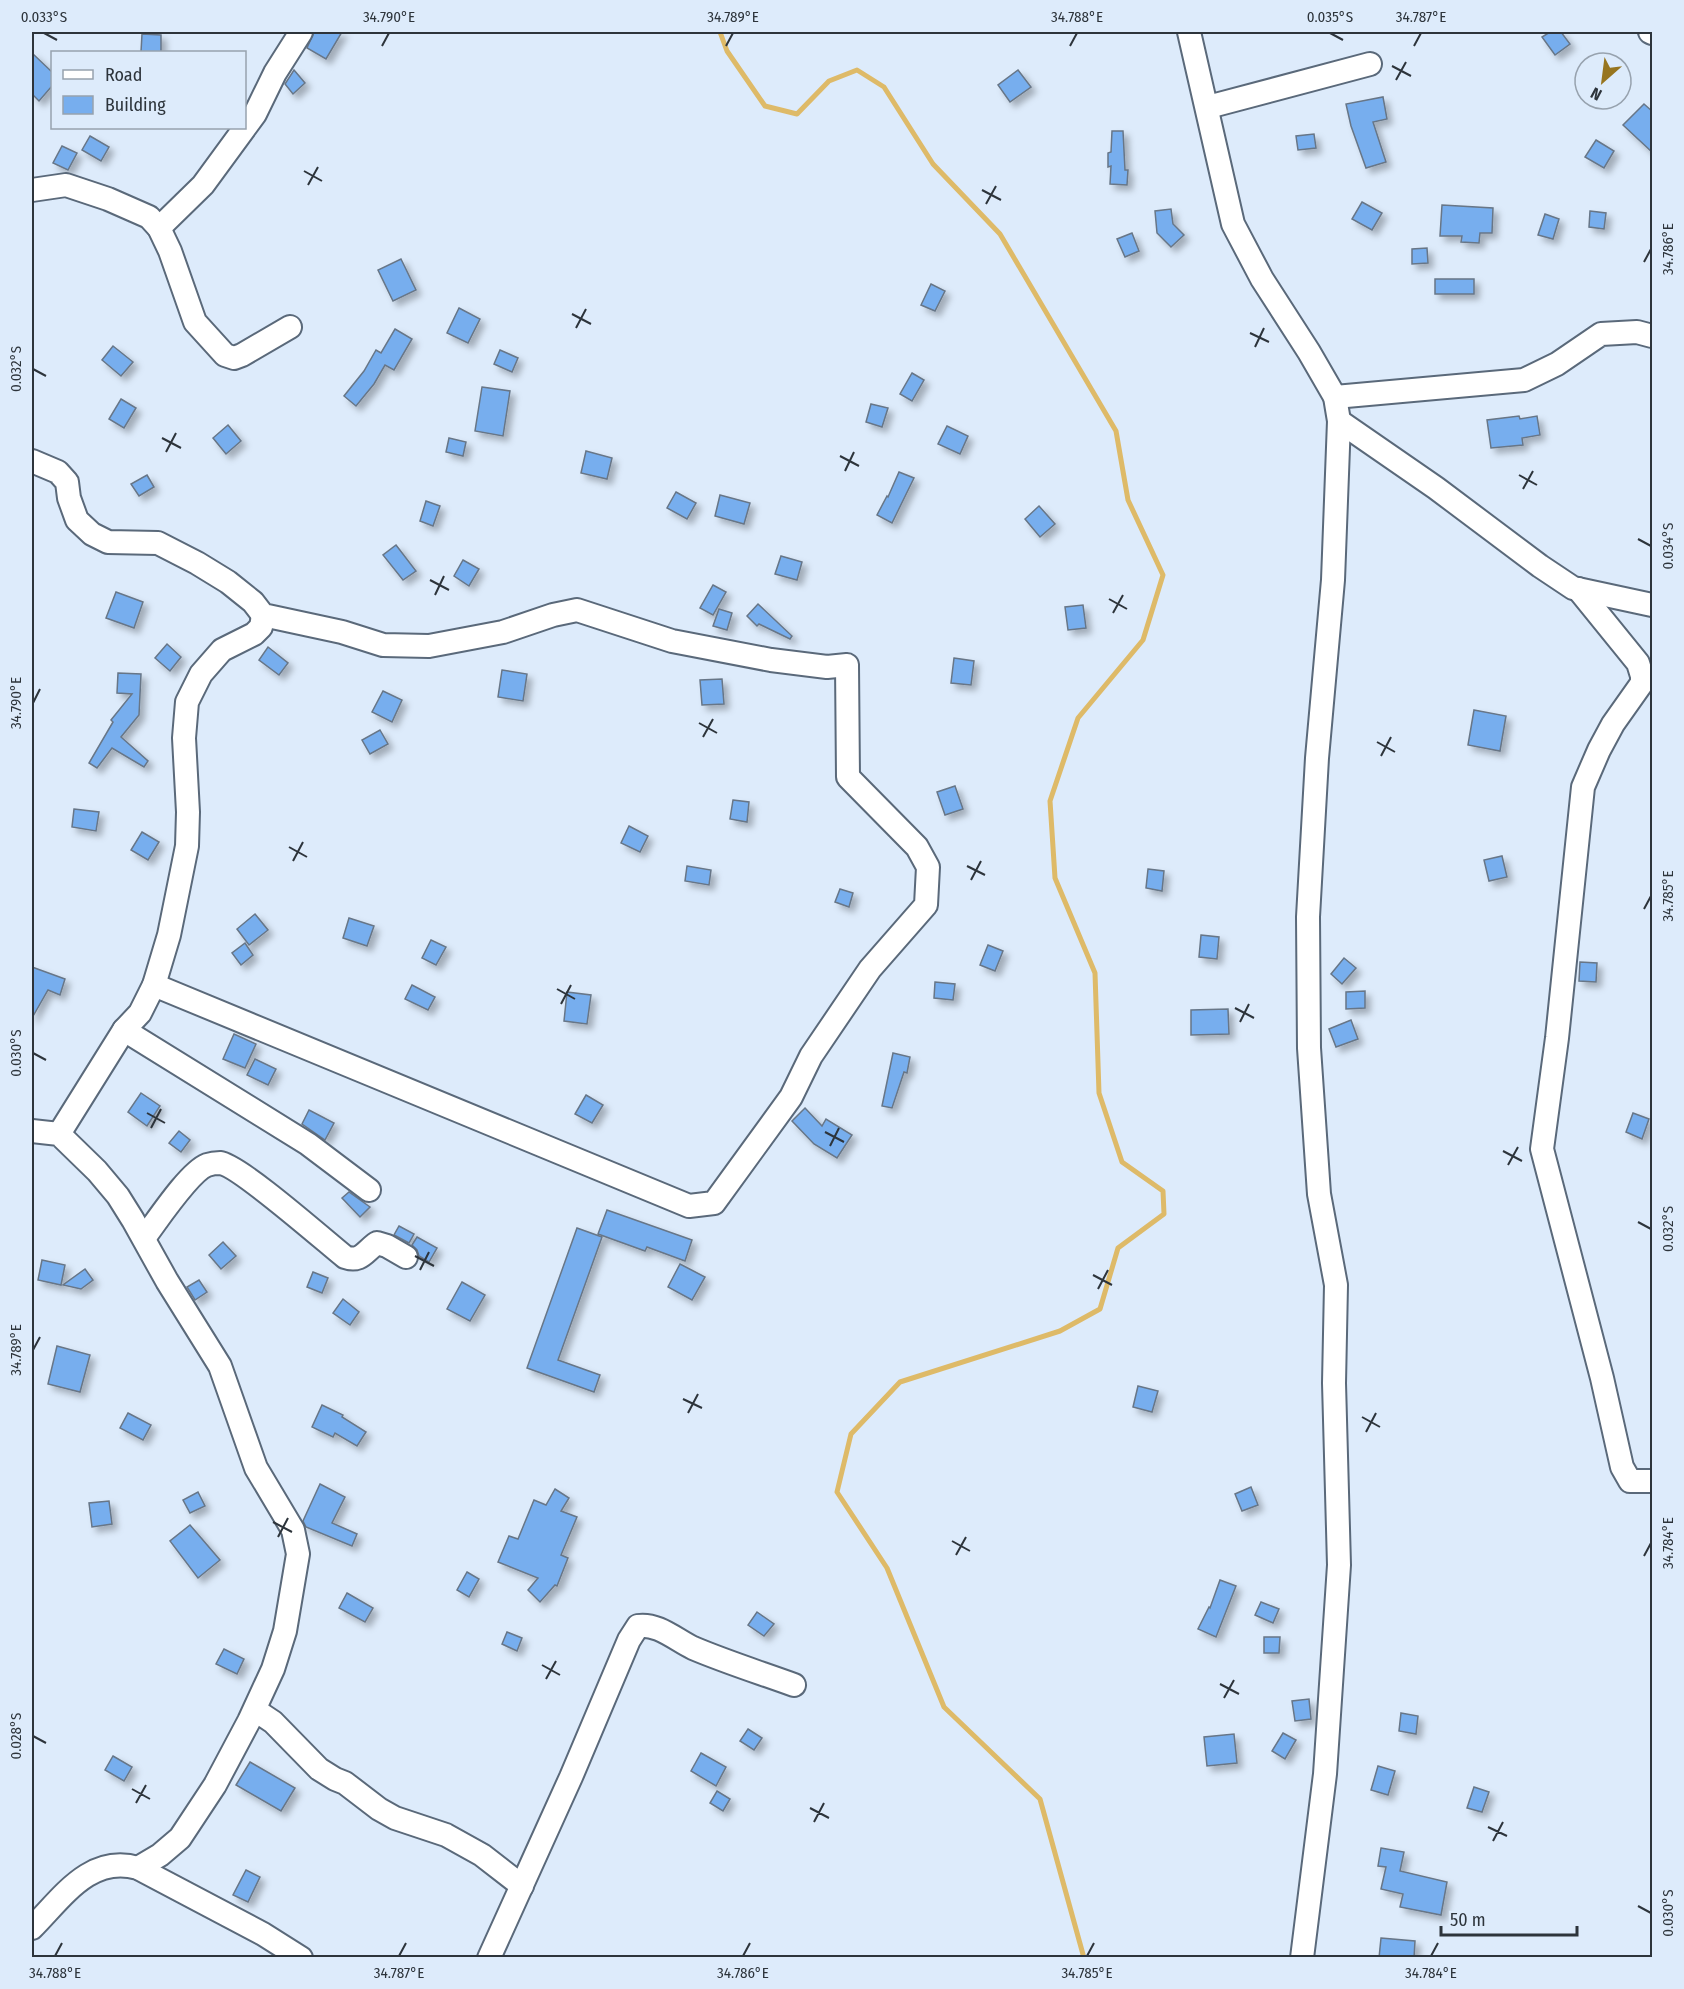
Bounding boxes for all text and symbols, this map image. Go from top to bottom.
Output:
text: 0.033°S [21,8,67,26]
text: 34.790°E [363,8,415,26]
text: 34.789°E [707,8,759,26]
text: 34.788°E [1051,8,1103,26]
text: 0.035°S [1307,8,1353,26]
text: 34.787°E [1396,8,1446,26]
legend [51,51,246,129]
north arrow [1573,51,1633,111]
text: Road [105,64,142,86]
text: N [1587,83,1605,104]
text: Building [105,94,166,116]
text: 34.786°E [1659,223,1677,275]
text: 0.032°S [7,346,25,392]
text: 0.034°S [1659,523,1677,569]
text: 34.790°E [7,677,25,729]
text: 34.785°E [1659,870,1677,922]
text: 0.030°S [7,1029,25,1077]
text: 0.032°S [1659,1206,1677,1252]
text: 34.789°E [7,1324,25,1376]
text: 34.784°E [1659,1517,1677,1569]
text: 0.028°S [7,1712,25,1760]
text: 0.030°S [1659,1889,1677,1937]
scale bar [1441,1899,1578,1937]
text: 50 m [1450,1909,1486,1931]
text: 34.788°E [29,1964,81,1982]
text: 34.787°E [374,1964,424,1982]
text: 34.786°E [717,1964,769,1982]
text: 34.785°E [1061,1964,1113,1982]
text: 34.784°E [1405,1964,1457,1982]

